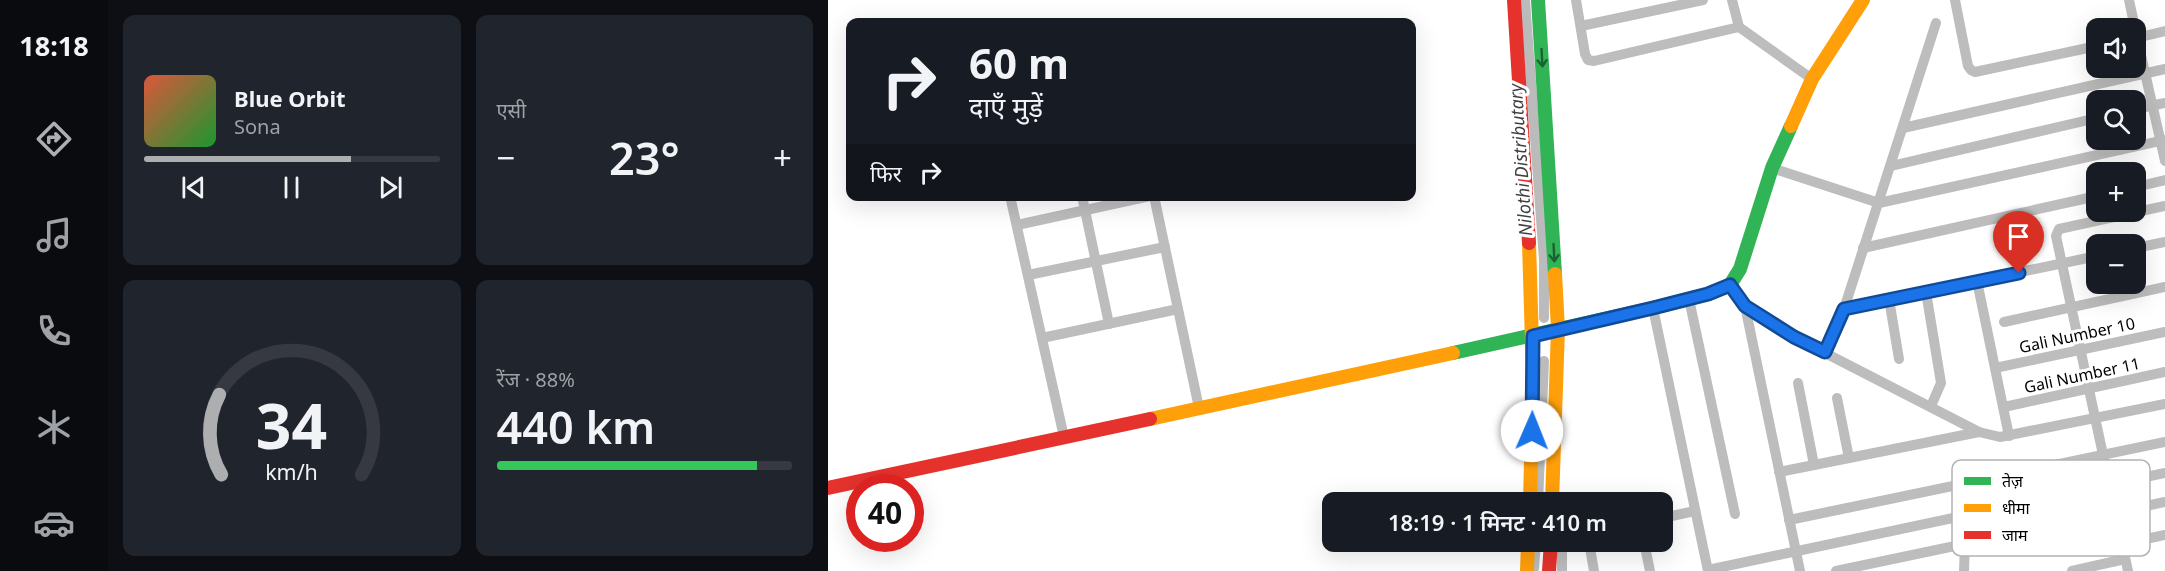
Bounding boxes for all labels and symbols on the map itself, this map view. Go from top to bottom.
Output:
one-way arrow [1537,48,1548,68]
water label: Nilothi Distributary [1503,81,1537,237]
pin [1993,211,2044,273]
one-way arrow [1548,243,1559,263]
street label: Gali Number 10 [2017,312,2137,358]
street label: Gali Number 11 [2022,352,2142,398]
position arrow [1500,399,1564,463]
legend [1952,460,2150,556]
text: तेज़ [2002,470,2024,492]
speed limit sign: 40 [846,474,924,552]
text: धीमा [2002,497,2031,519]
text: जाम [2002,524,2028,546]

